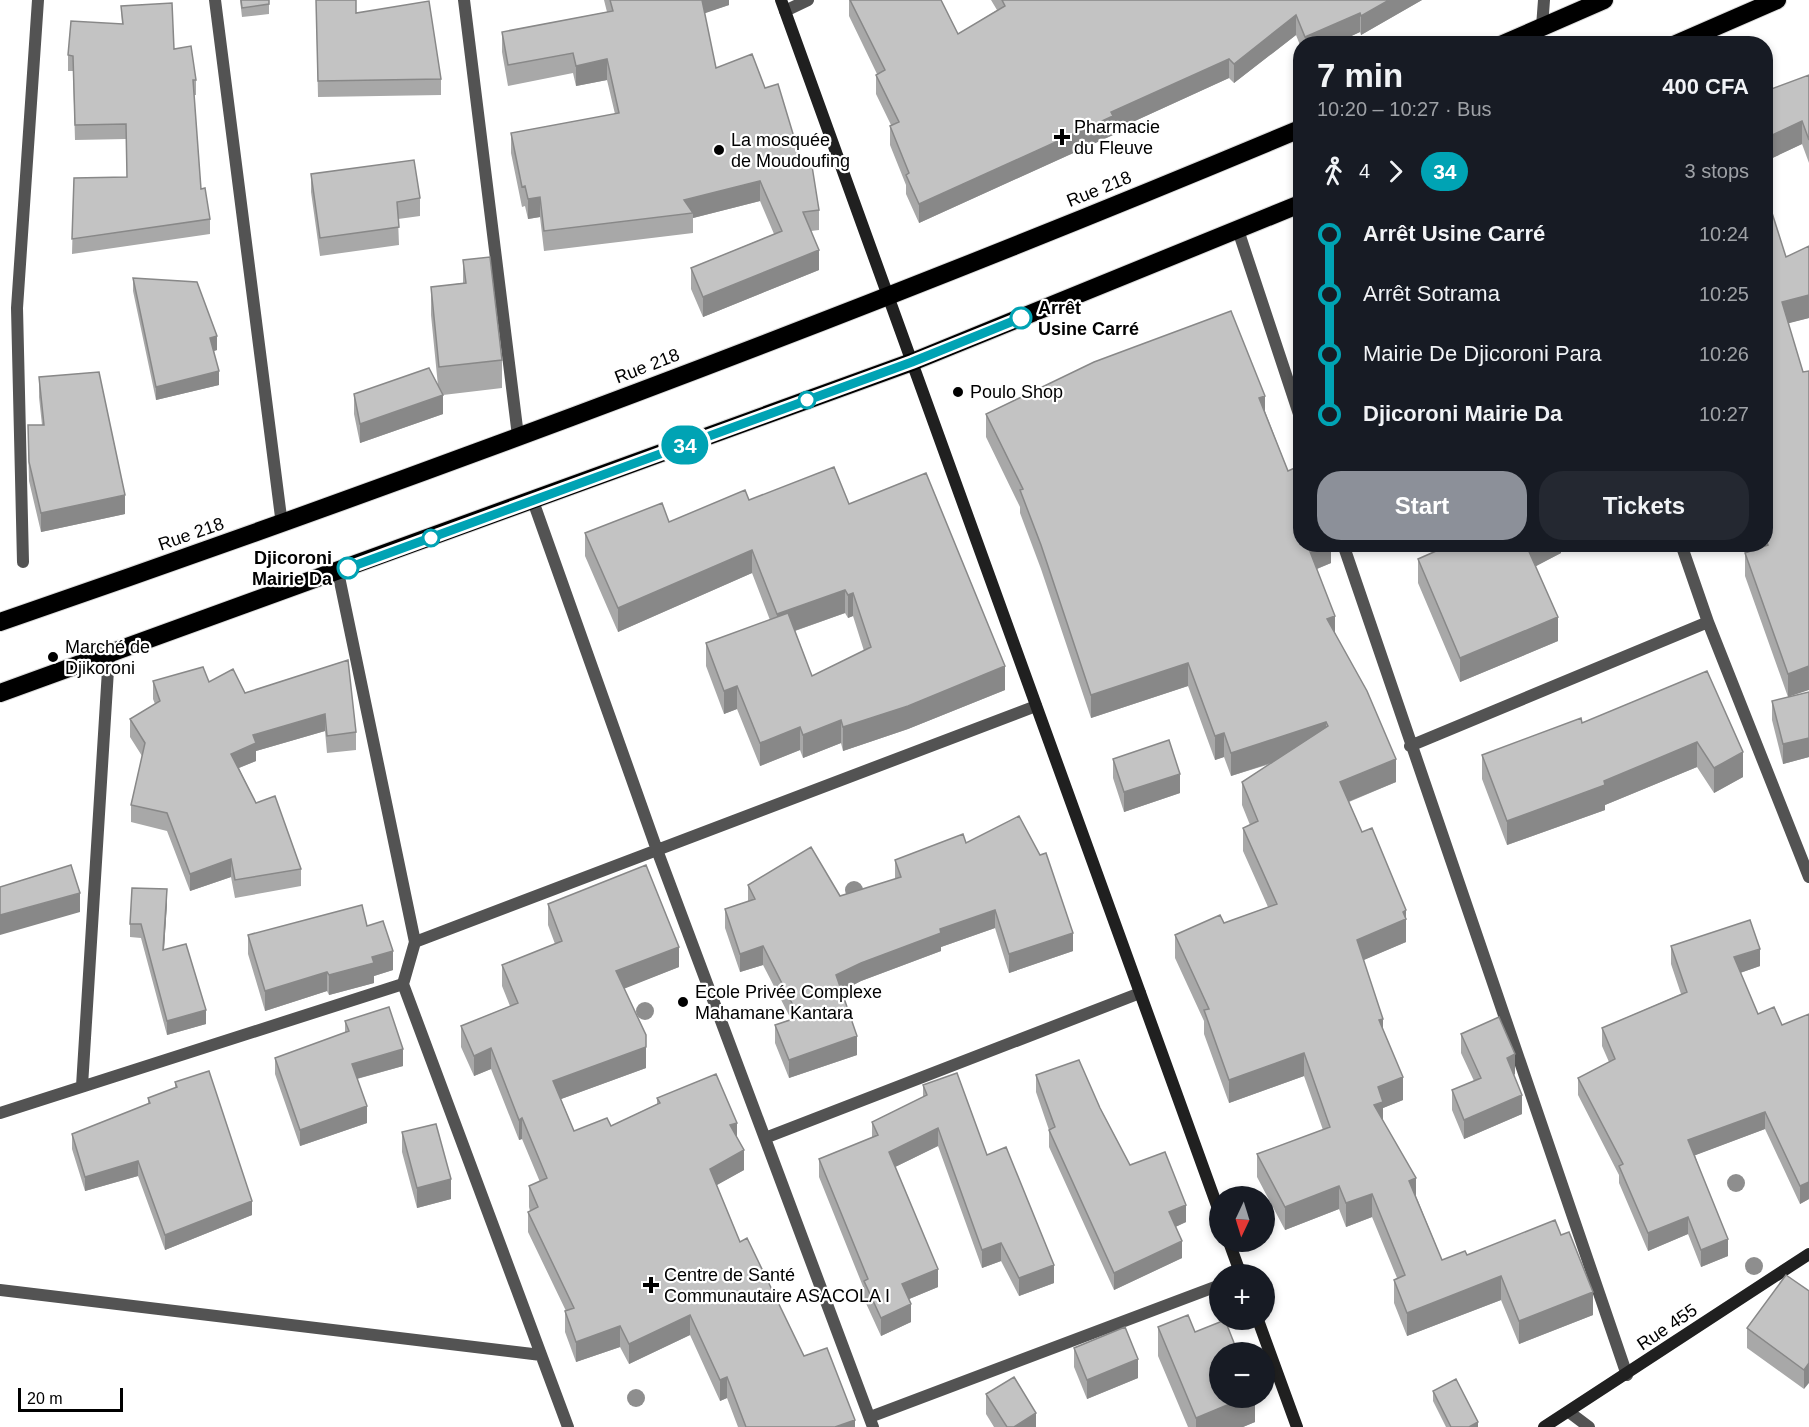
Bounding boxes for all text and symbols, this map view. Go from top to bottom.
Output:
text: 7 min [1317,57,1403,94]
text: 400 CFA [1662,74,1749,99]
text: 10:20 – 10:27 · Bus [1317,98,1492,120]
place label: Pharmacie du Fleuve [1074,117,1160,158]
place label: La mosquée de Moudoufing [731,130,850,171]
marker: Pharmacie du Fleuve [1055,130,1069,144]
marker: La mosquée de Moudoufing [712,143,726,157]
icon: walk [1317,155,1350,188]
icon: forward [1379,155,1412,188]
text: 4 [1359,160,1370,182]
text: 34 [1433,160,1456,183]
text: 3 stops [1685,160,1749,182]
street label: Rue 218 [1064,167,1134,211]
text: Arrêt Usine Carré [1363,221,1545,246]
text: 10:24 [1699,223,1749,245]
text: Arrêt Sotrama [1363,281,1500,306]
text: 10:25 [1699,283,1749,305]
place label: Arrêt Usine Carré [1038,298,1139,339]
marker: Arrêt Usine Carré [1010,307,1032,329]
text: Mairie De Djicoroni Para [1363,341,1601,366]
text: 10:26 [1699,343,1749,365]
street label: Rue 218 [612,344,682,388]
place label: Poulo Shop [970,382,1063,402]
marker: Poulo Shop [951,385,965,399]
unlabelled marker [798,391,816,409]
text: Djicoroni Mairie Da [1363,401,1562,426]
text: 10:27 [1699,403,1749,425]
line badge: 34 [658,426,712,464]
text: 34 [673,434,697,457]
button: Start [1317,471,1527,540]
button: Tickets [1539,471,1749,540]
street label: Rue 218 [156,513,226,555]
unlabelled marker [422,529,440,547]
place label: Djicoroni Mairie Da [252,548,333,589]
marker: Djicoroni Mairie Da [337,557,359,579]
place label: Marché de Djikoroni [65,637,150,678]
marker: Marché de Djikoroni [46,650,60,664]
place label: Ecole Privée Complexe Mahamane Kantara [695,982,882,1023]
marker: Ecole Privée Complexe Mahamane Kantara [676,995,690,1009]
north arrow [1209,1186,1275,1252]
map controls [1209,1186,1275,1408]
button: + [1209,1264,1275,1330]
place label: Centre de Santé Communautaire ASACOLA I [664,1265,890,1306]
marker: Centre de Santé Communautaire ASACOLA I [642,1276,660,1294]
street label: Rue 455 [1633,1300,1701,1354]
button: − [1209,1342,1275,1408]
scale bar [18,1385,123,1412]
text: 20 m [27,1390,63,1407]

